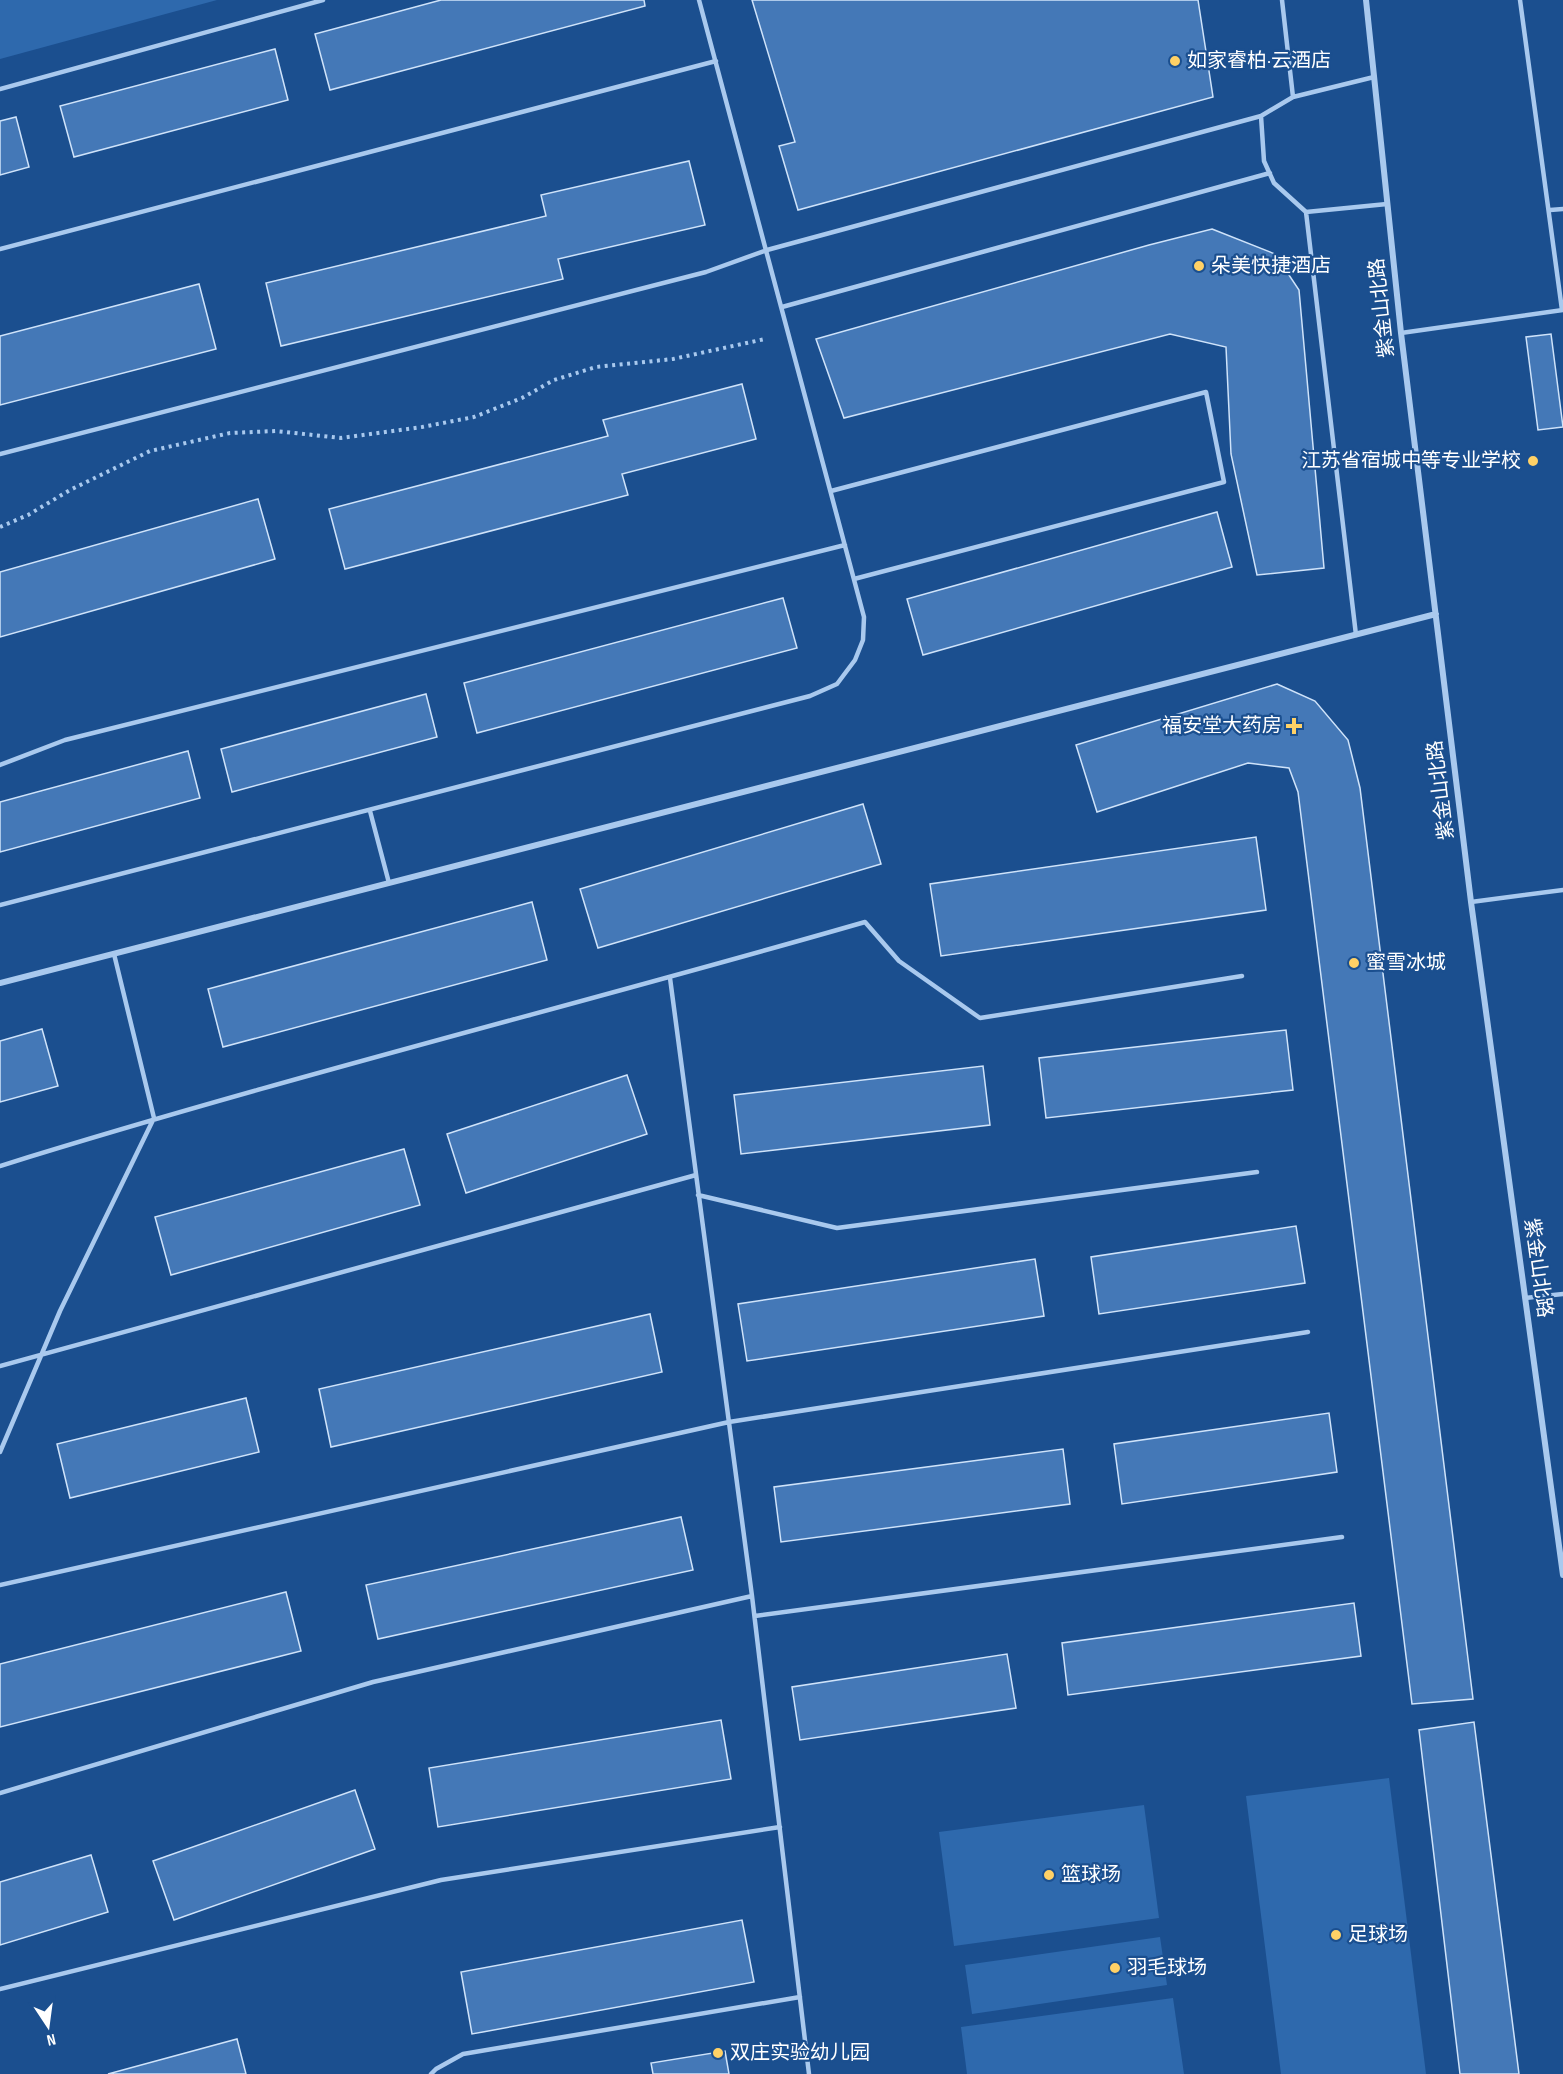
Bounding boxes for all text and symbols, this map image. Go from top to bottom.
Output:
place label: 如家睿柏·云酒店 [1187,49,1331,73]
marker: 如家睿柏·云酒店 [1168,54,1182,68]
place label: 朵美快捷酒店 [1211,254,1331,278]
street label: 紫金山北路 [1365,257,1399,359]
marker: 朵美快捷酒店 [1192,259,1206,273]
place label: 江苏省宿城中等专业学校 [1301,449,1521,473]
marker: 江苏省宿城中等专业学校 [1526,454,1540,468]
place label: 福安堂大药房 [1162,714,1282,738]
marker: 福安堂大药房 [1287,719,1301,733]
street label: 紫金山北路 [1423,739,1459,841]
place label: 蜜雪冰城 [1366,951,1446,975]
marker: 蜜雪冰城 [1347,956,1361,970]
street label: 紫金山北路 [1519,1217,1557,1319]
place label: 篮球场 [1061,1863,1121,1887]
marker: 篮球场 [1042,1868,1056,1882]
place label: 足球场 [1348,1923,1408,1947]
marker: 足球场 [1329,1928,1343,1942]
place label: 羽毛球场 [1127,1956,1207,1980]
marker: 羽毛球场 [1108,1961,1122,1975]
north arrow [18,1996,78,2056]
text: N [45,2029,57,2049]
place label: 双庄实验幼儿园 [730,2041,870,2065]
marker: 双庄实验幼儿园 [711,2046,725,2060]

